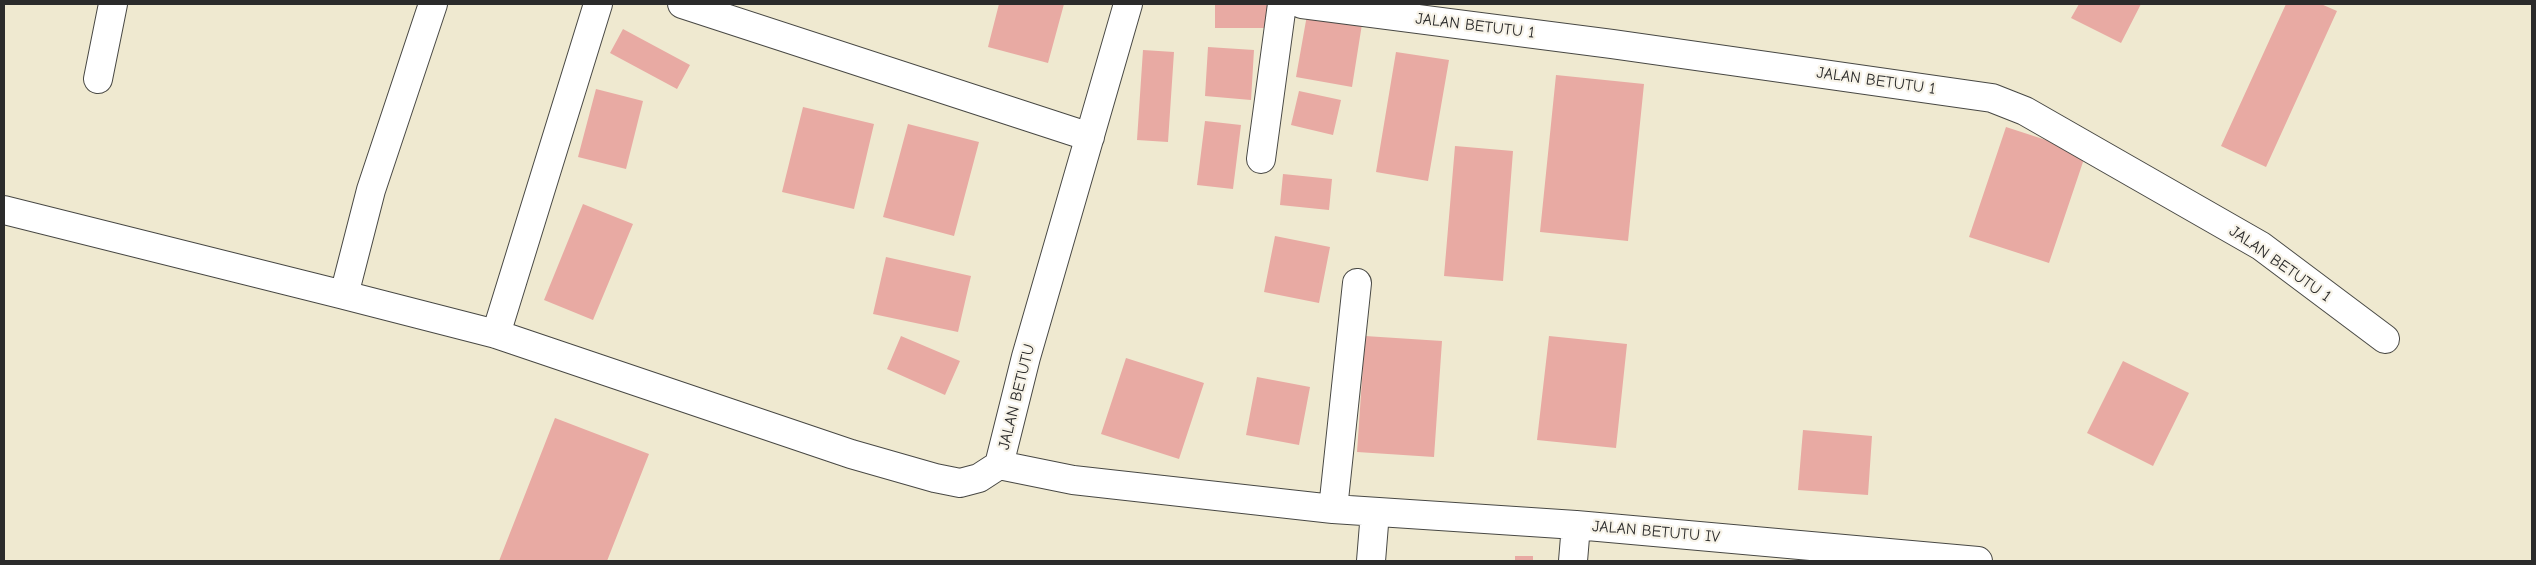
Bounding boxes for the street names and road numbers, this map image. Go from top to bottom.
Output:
street label: JALAN BETUTU 1 [1414,9,1536,43]
street label: JALAN BETUTU 1 [1815,63,1937,99]
street label: JALAN BETUTU 1 [2225,222,2335,306]
street label: JALAN BETUTU [995,342,1039,452]
street label: JALAN BETUTU IV [1591,517,1721,547]

